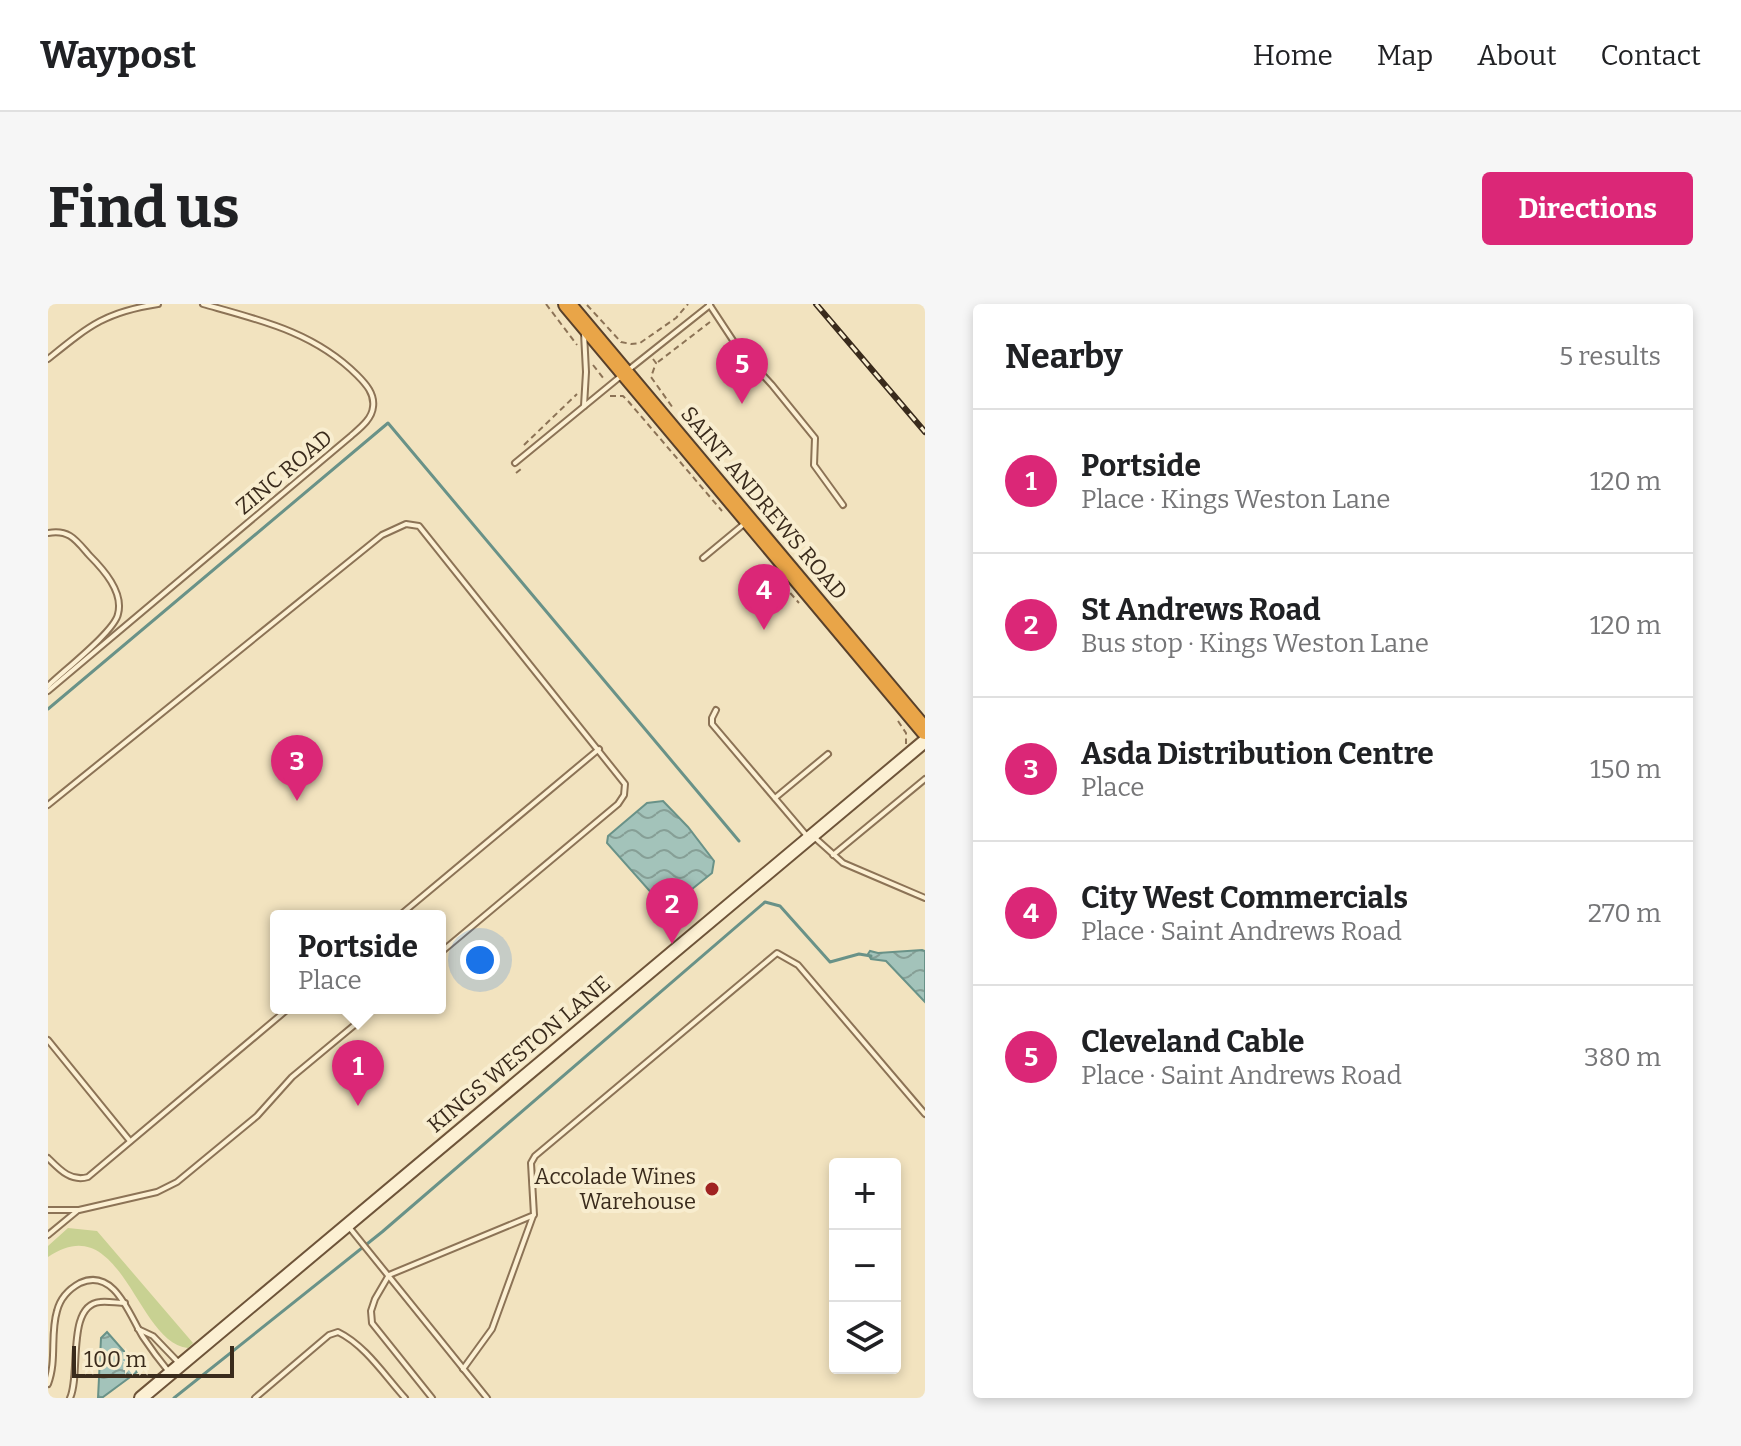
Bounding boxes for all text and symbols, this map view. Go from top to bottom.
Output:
text: Waypost [40,32,196,78]
text: Home [1253,39,1333,72]
text: Map [1377,39,1433,72]
text: About [1477,39,1557,72]
text: Contact [1601,39,1701,72]
button: Directions [1482,172,1693,245]
text: Find us [48,175,240,242]
text: Nearby [1005,336,1123,377]
pin: 5 [716,338,768,404]
text: 5 results [1559,341,1661,372]
street label: SAINT ANDREWS ROAD [675,401,853,605]
street label: ZINC ROAD [230,424,338,520]
text: Portside [1081,448,1201,484]
text: 1 [1025,466,1037,497]
text: 120 m [1590,466,1661,497]
text: Place · Kings Weston Lane [1081,484,1391,515]
pin: 4 [738,564,790,630]
text: St Andrews Road [1081,592,1321,628]
text: 2 [1024,610,1038,641]
text: 120 m [1590,610,1661,641]
text: Bus stop · Kings Weston Lane [1081,628,1429,659]
pin: 3 [271,735,323,801]
text: Asda Distribution Centre [1081,736,1434,772]
text: 3 [1024,754,1038,785]
text: 150 m [1590,754,1661,785]
text: Place [1081,772,1145,803]
pin: 2 [646,878,698,944]
text: City West Commercials [1081,880,1408,916]
text: 4 [1023,898,1039,929]
text: 270 m [1588,898,1661,929]
popup [270,910,446,1014]
text: Place · Saint Andrews Road [1081,916,1402,947]
text: Portside [298,929,418,965]
your location [460,940,500,980]
text: Place [298,965,362,996]
street label: KINGS WESTON LANE [422,970,616,1138]
text: Cleveland Cable [1081,1024,1305,1060]
pin: 1 [332,1040,384,1106]
text: 5 [1024,1042,1038,1073]
text: 380 m [1584,1042,1661,1073]
text: Place · Saint Andrews Road [1081,1060,1402,1091]
map controls [829,1158,901,1374]
button: + [829,1158,901,1230]
place label: Accolade Wines Warehouse [534,1163,696,1215]
marker: Accolade Wines Warehouse [703,1180,721,1198]
button: − [829,1230,901,1302]
button: layers [829,1302,901,1374]
scale bar [72,1342,234,1378]
text: 100 m [84,1346,147,1373]

